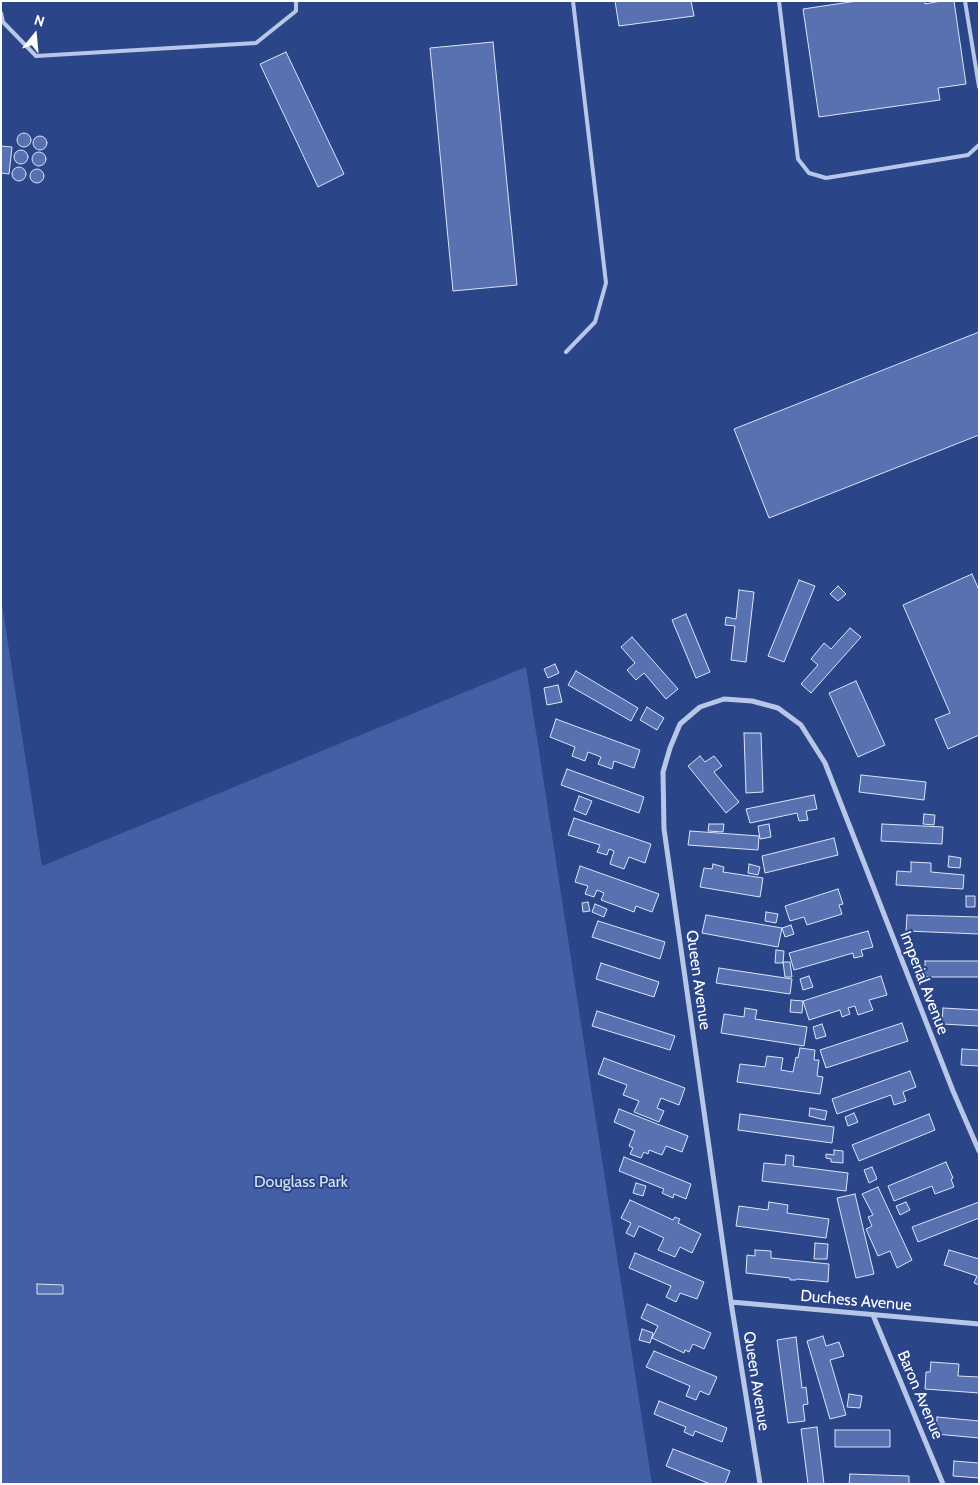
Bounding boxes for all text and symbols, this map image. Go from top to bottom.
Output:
north arrow [10,10,60,60]
text: N [32,11,47,31]
street label: Queen Avenue [682,929,714,1031]
street label: Imperial Avenue [895,929,953,1037]
park label: Douglass Park [254,1172,348,1192]
street label: Duchess Avenue [800,1287,912,1315]
street label: Queen Avenue [739,1330,773,1432]
street label: Baron Avenue [893,1348,947,1442]

